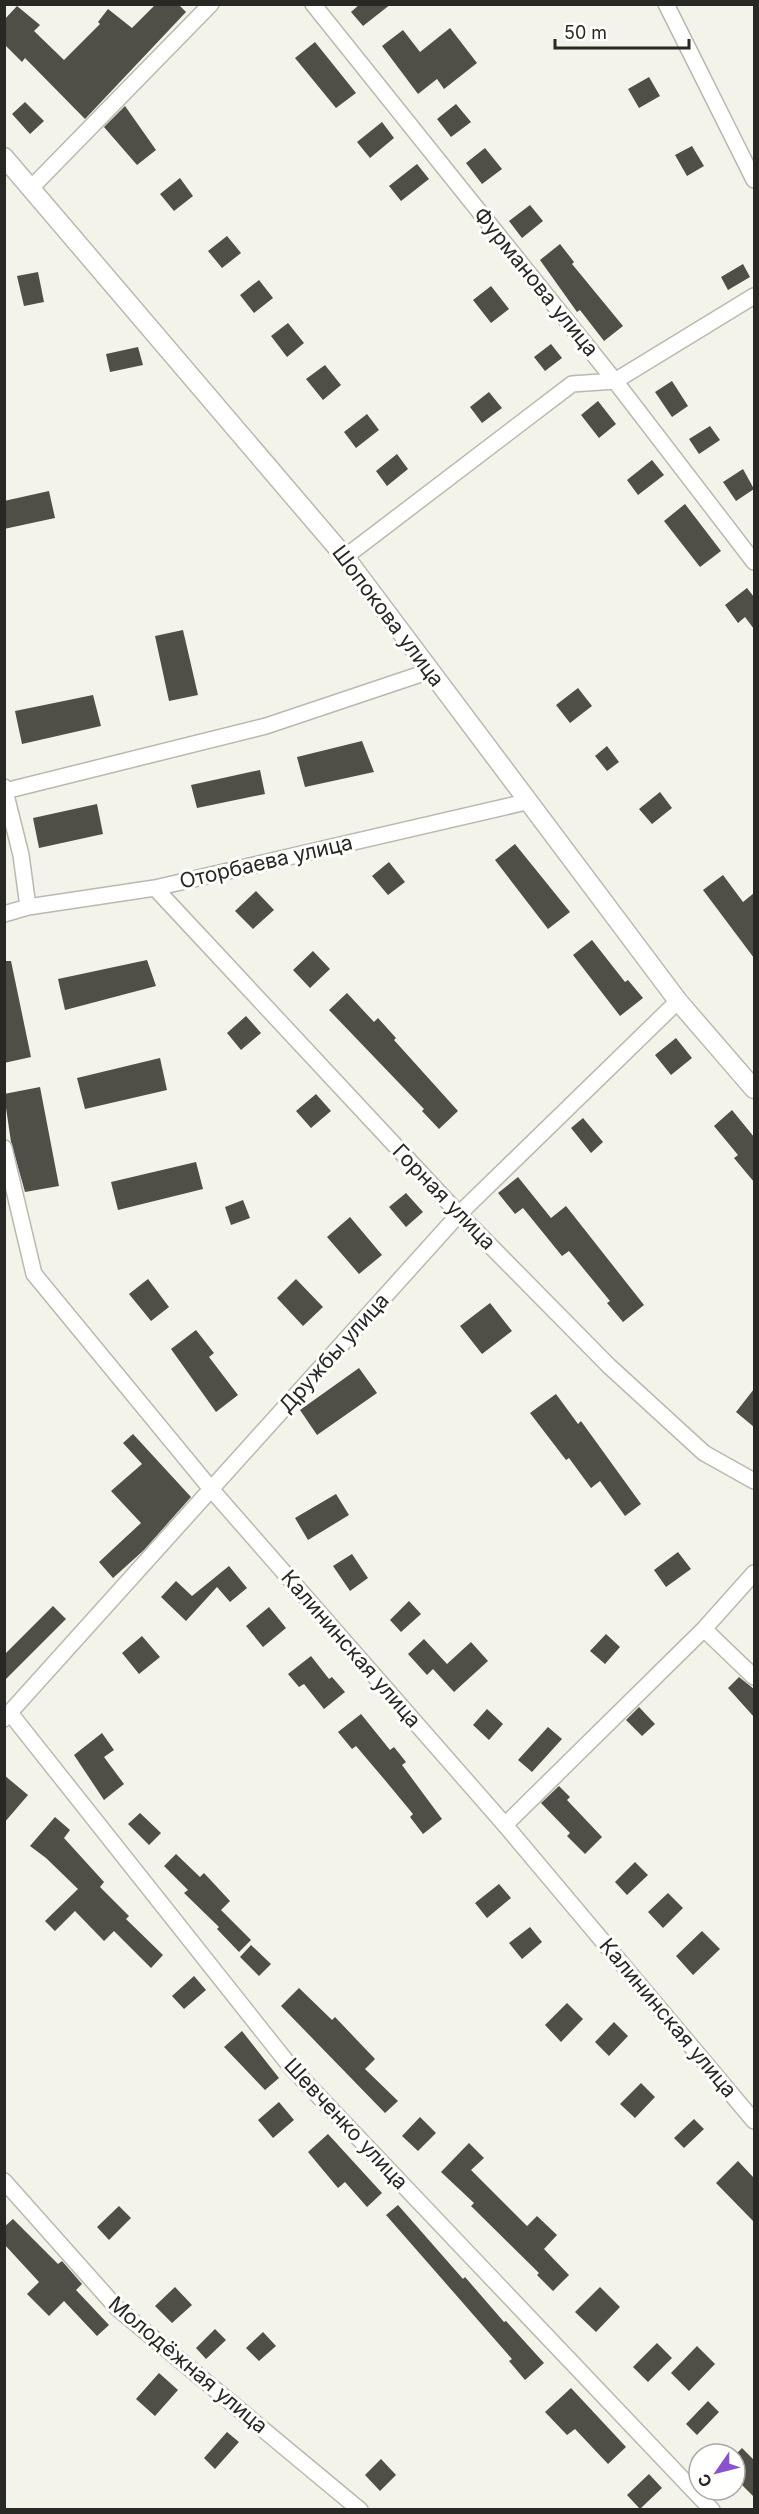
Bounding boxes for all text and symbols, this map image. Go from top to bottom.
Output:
scale bar [555,12,688,50]
text: 50 m [564,22,607,43]
street label: Фурманова улица [469,202,604,361]
street label: Шопокова улица [327,540,450,691]
street label: Оторбаева улица [177,829,355,894]
street label: Горная улица [388,1139,501,1255]
street label: Дружбы улица [274,1288,394,1417]
street label: Калининская улица [276,1565,426,1732]
street label: Калининская улица [595,1933,742,2102]
street label: Шевченко улица [279,2053,414,2194]
street label: Молодёжная улица [104,2291,273,2438]
north arrow [687,2442,747,2502]
text: С [693,2470,716,2491]

